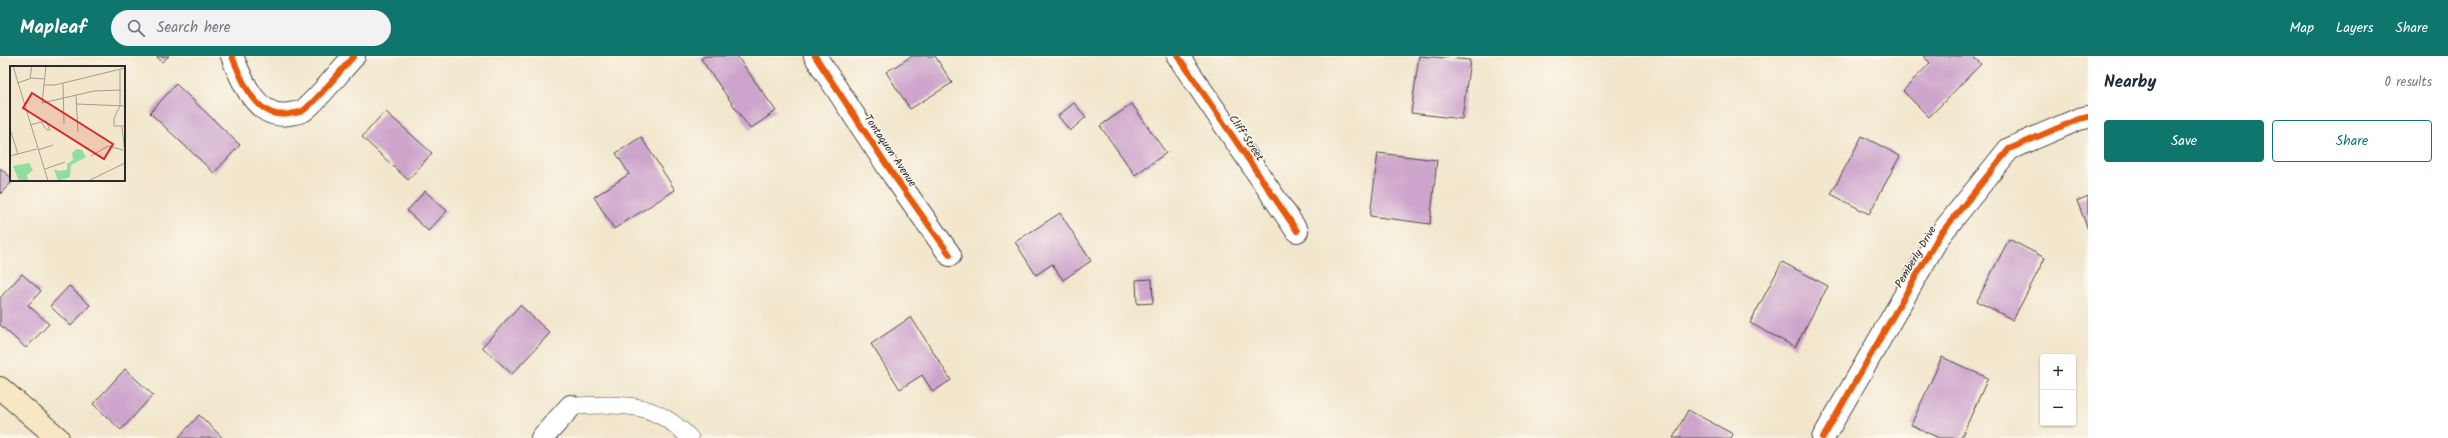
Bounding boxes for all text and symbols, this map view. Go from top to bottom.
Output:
search box [111,10,391,46]
text: Mapleaf [20,13,87,43]
text: Search here [157,16,231,40]
icon: search [125,17,147,39]
text: Map [2290,17,2314,39]
text: Layers [2336,17,2374,39]
text: Share [2396,17,2428,39]
inset map [10,66,125,181]
text: Nearby [2104,69,2156,96]
text: 0 results [2385,72,2432,93]
street label: Tontaquon Avenue [859,111,921,191]
street label: Cliff Street [1224,111,1269,165]
button: Save [2104,120,2264,162]
button: Share [2272,120,2432,162]
street label: Pemberly Drive [1890,223,1942,291]
map controls [2040,354,2076,426]
button: + [2040,354,2076,390]
button: − [2040,390,2076,426]

